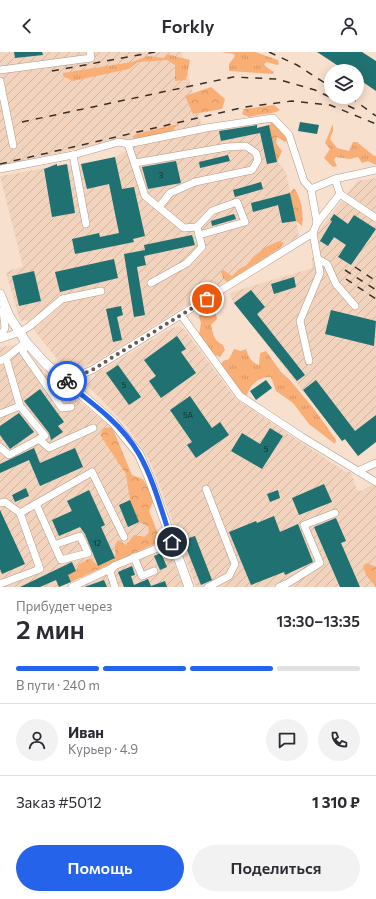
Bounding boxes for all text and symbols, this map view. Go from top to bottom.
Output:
icon: back [16,15,38,37]
text: Forkly [162,15,214,37]
icon: person [338,15,360,37]
map controls [324,64,364,104]
button: layers [324,64,364,104]
house number: 3 [159,170,164,180]
pin [190,282,224,316]
icon: bag [196,288,218,310]
courier [47,361,87,401]
icon: bike [56,370,78,392]
house number: 5 [122,380,127,390]
house number: 5А [183,410,193,420]
house number: 5 [264,444,269,454]
pin [155,525,189,559]
icon: home [161,531,183,553]
house number: 12 [93,538,101,548]
text: Прибудет через [16,598,112,614]
text: 13:30–13:35 [277,612,360,630]
text: 2 мин [16,613,85,644]
text: В пути · 240 m [16,677,100,693]
button: person [16,719,58,761]
button: chat [266,719,308,761]
button: phone [318,719,360,761]
text: Иван [68,723,104,741]
text: Курьер · 4.9 [68,741,138,757]
text: Заказ #5012 [16,793,102,811]
text: 1 310 ₽ [312,793,360,811]
button: Помощь [16,845,184,891]
button: Поделиться [192,845,360,891]

